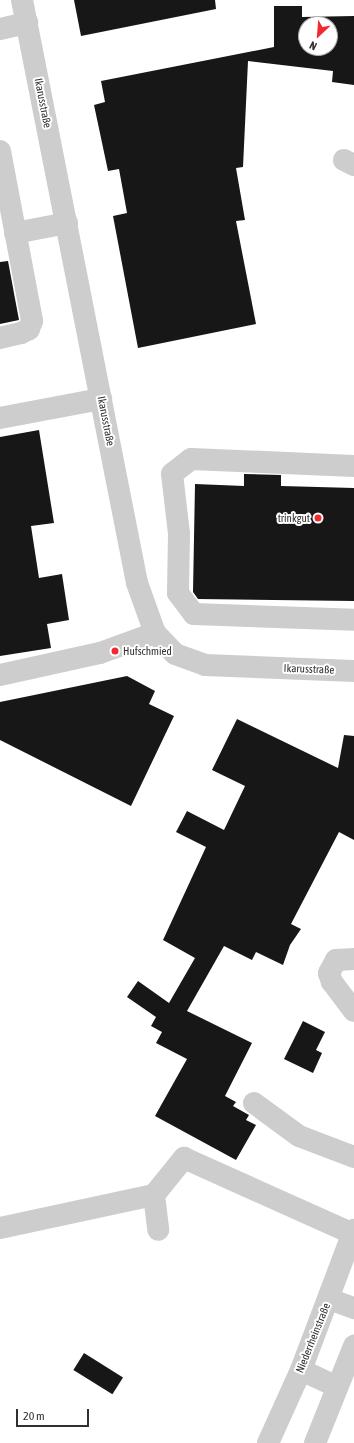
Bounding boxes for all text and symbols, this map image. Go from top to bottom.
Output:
north arrow [298,16,338,56]
text: N [308,39,319,53]
street label: Ikarusstraße [32,77,54,129]
street label: Ikarusstraße [95,395,117,447]
place label: trinkgut [278,511,310,525]
marker: trinkgut [313,513,323,523]
place label: Hufschmied [123,644,172,658]
marker: Hufschmied [110,646,120,656]
street label: Ikarusstraße [284,662,334,676]
street label: Niederrheinstraße [293,1301,333,1375]
scale bar [18,1401,91,1427]
text: 20 m [23,1409,45,1423]

